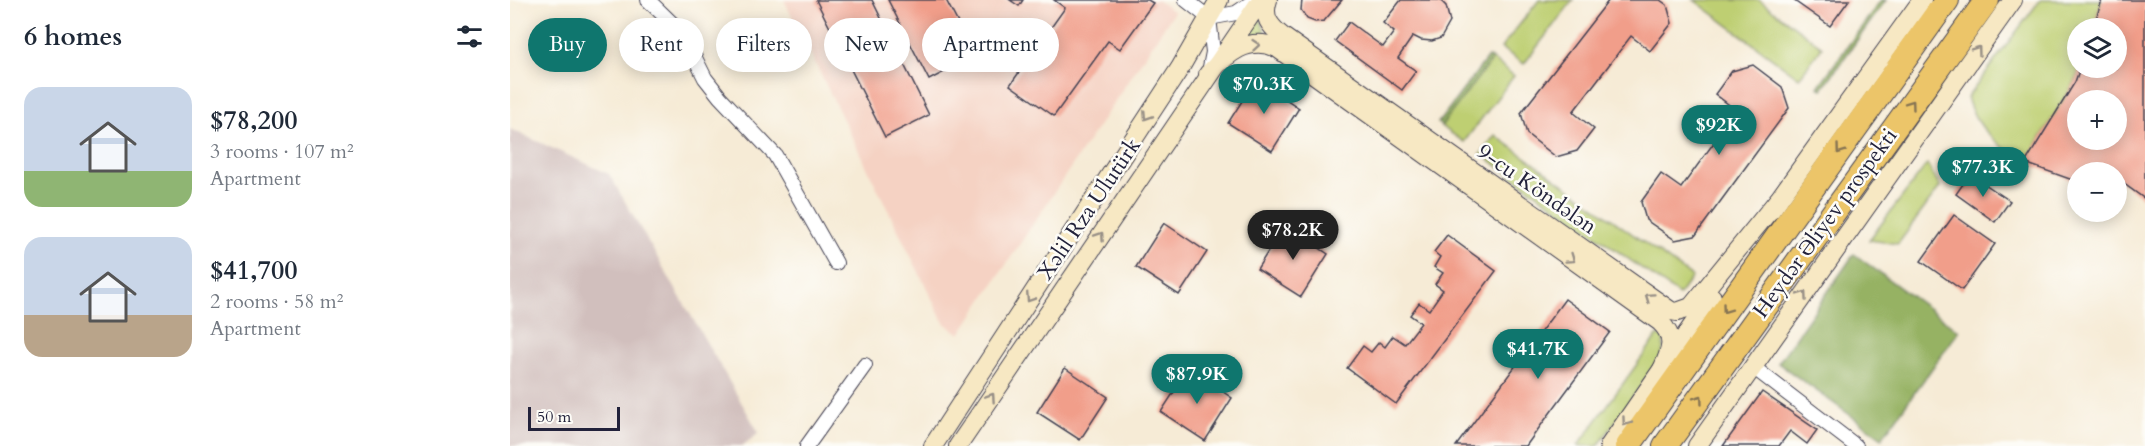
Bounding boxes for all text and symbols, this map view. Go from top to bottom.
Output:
chip: Buy [528,18,607,72]
chip: Rent [619,18,704,72]
chip: Filters [716,18,812,72]
chip: New [824,18,910,72]
chip: Apartment [922,18,1059,72]
map controls [2067,18,2127,222]
button: layers [2067,18,2127,78]
text: 6 homes [24,19,122,54]
icon: filters [453,20,486,53]
one-way arrow [1252,38,1261,51]
one-way arrow [1969,46,1980,57]
pin: $70.3K [1215,64,1313,115]
text: $70.3K [1233,70,1295,97]
button: + [2067,90,2127,150]
one-way arrow [1904,99,1915,110]
text: $78,200 [210,103,298,138]
pin: $92K [1683,105,1755,156]
one-way arrow [1144,110,1155,121]
icon: home [72,111,144,183]
text: $92K [1696,111,1742,138]
street label: Heydər Əliyev prospekti [1746,122,1904,324]
street label: Xəlil Rza Ulutürk [1030,132,1148,286]
street label: 9-cu Köndələn [1471,137,1603,242]
text: 3 rooms · 107 m² [210,138,354,165]
one-way arrow [1836,144,1847,155]
pin: $77.3K [1934,147,2032,198]
text: $77.3K [1952,153,2014,180]
button: − [2067,162,2127,222]
text: Apartment [210,165,301,192]
pin: $78.2K [1244,210,1342,261]
text: $78.2K [1262,216,1324,243]
one-way arrow [1093,231,1104,242]
one-way arrow [1565,252,1576,263]
text: $41,700 [210,253,298,288]
icon: home [72,261,144,333]
text: 2 rooms · 58 m² [210,288,343,315]
one-way arrow [1796,291,1807,302]
one-way arrow [1026,292,1038,302]
one-way arrow [1645,293,1656,304]
one-way arrow [1722,302,1733,313]
text: Apartment [210,315,301,342]
pin: $41.7K [1489,329,1587,380]
text: $41.7K [1507,335,1569,362]
pin: $87.9K [1148,354,1246,405]
text: $87.9K [1166,360,1228,387]
one-way arrow [984,393,995,404]
one-way arrow [1692,394,1703,405]
scale bar [528,404,620,432]
text: 50 m [537,406,571,428]
one-way arrow [1622,415,1633,426]

